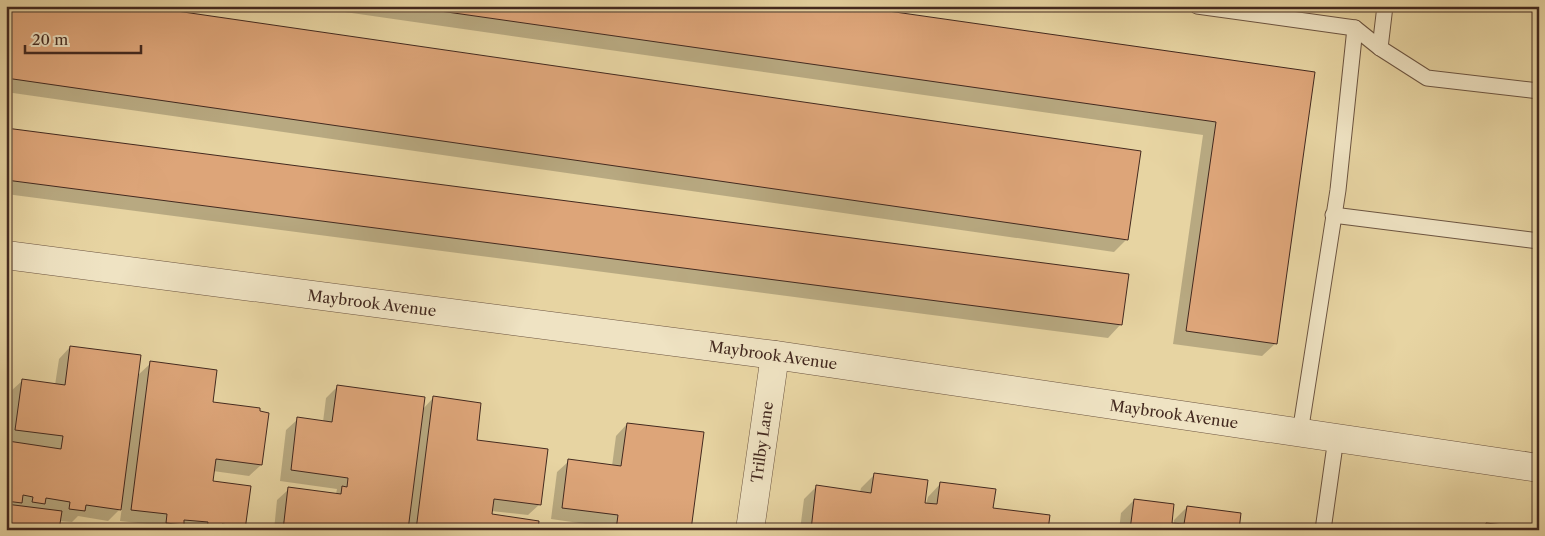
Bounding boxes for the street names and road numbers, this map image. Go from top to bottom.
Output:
street label: Maybrook Avenue [307,286,437,320]
street label: Maybrook Avenue [708,337,838,373]
street label: Maybrook Avenue [1109,396,1239,432]
street label: Trilby Lane [747,400,777,484]

